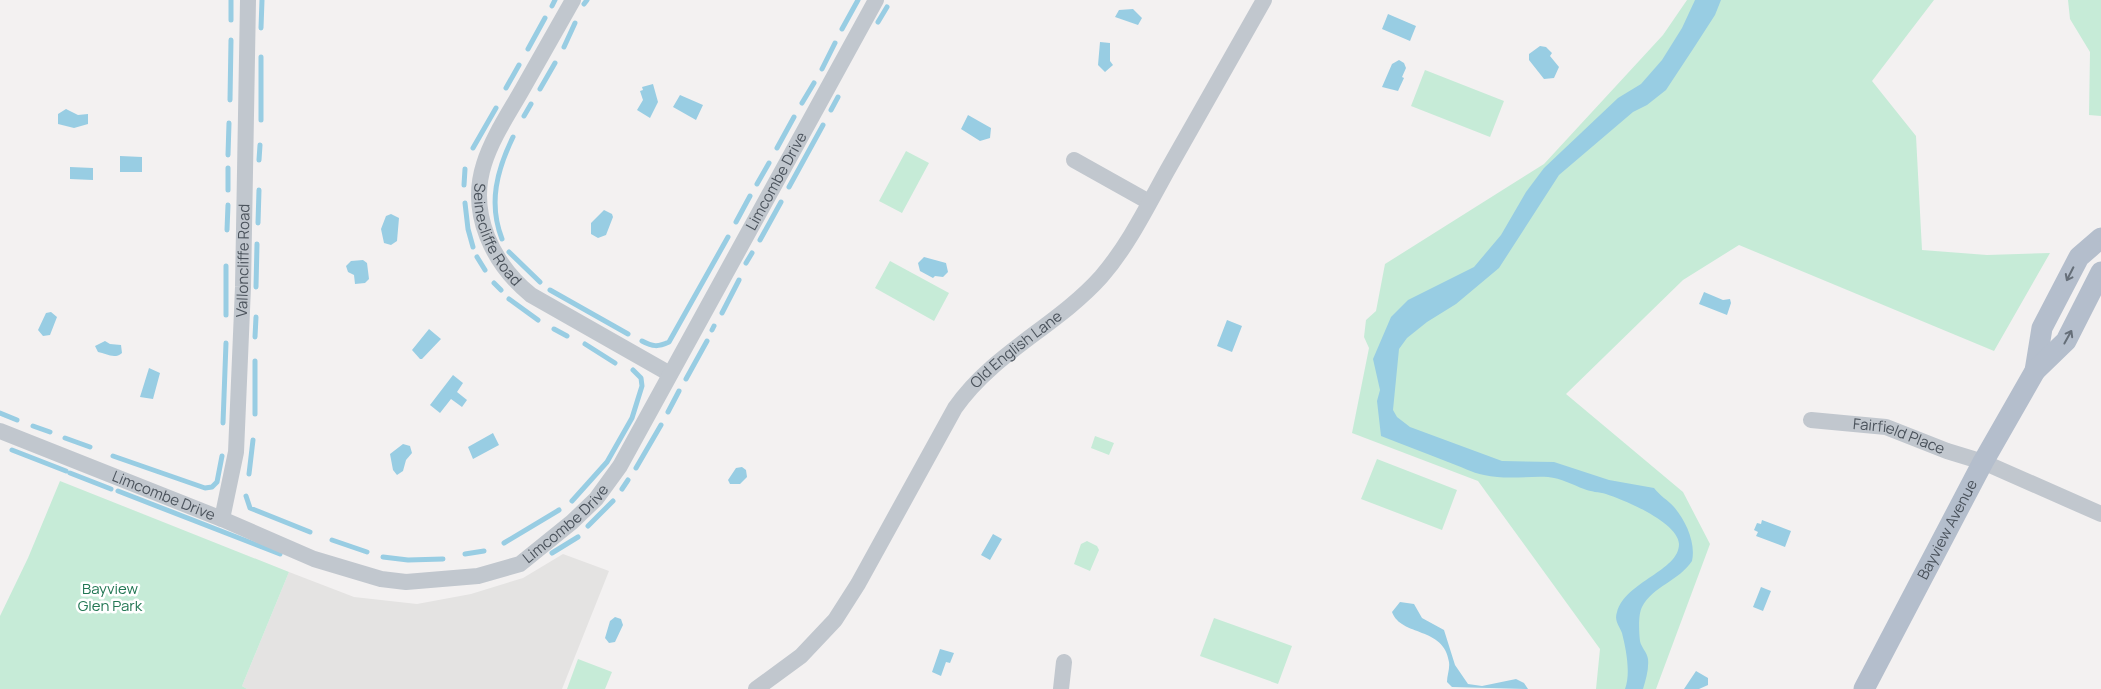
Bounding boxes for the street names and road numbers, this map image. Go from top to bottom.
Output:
street label: Limcombe Drive [740,128,812,234]
street label: Seinecliffe Road [469,182,526,290]
street label: Valloncliffe Road [231,204,254,318]
street label: Old English Lane [965,305,1067,393]
street label: Fairfield Place [1852,413,1948,459]
street label: Limcombe Drive [109,465,219,525]
street label: Bayview Avenue [1912,475,1982,583]
street label: Limcombe Drive [518,480,613,568]

